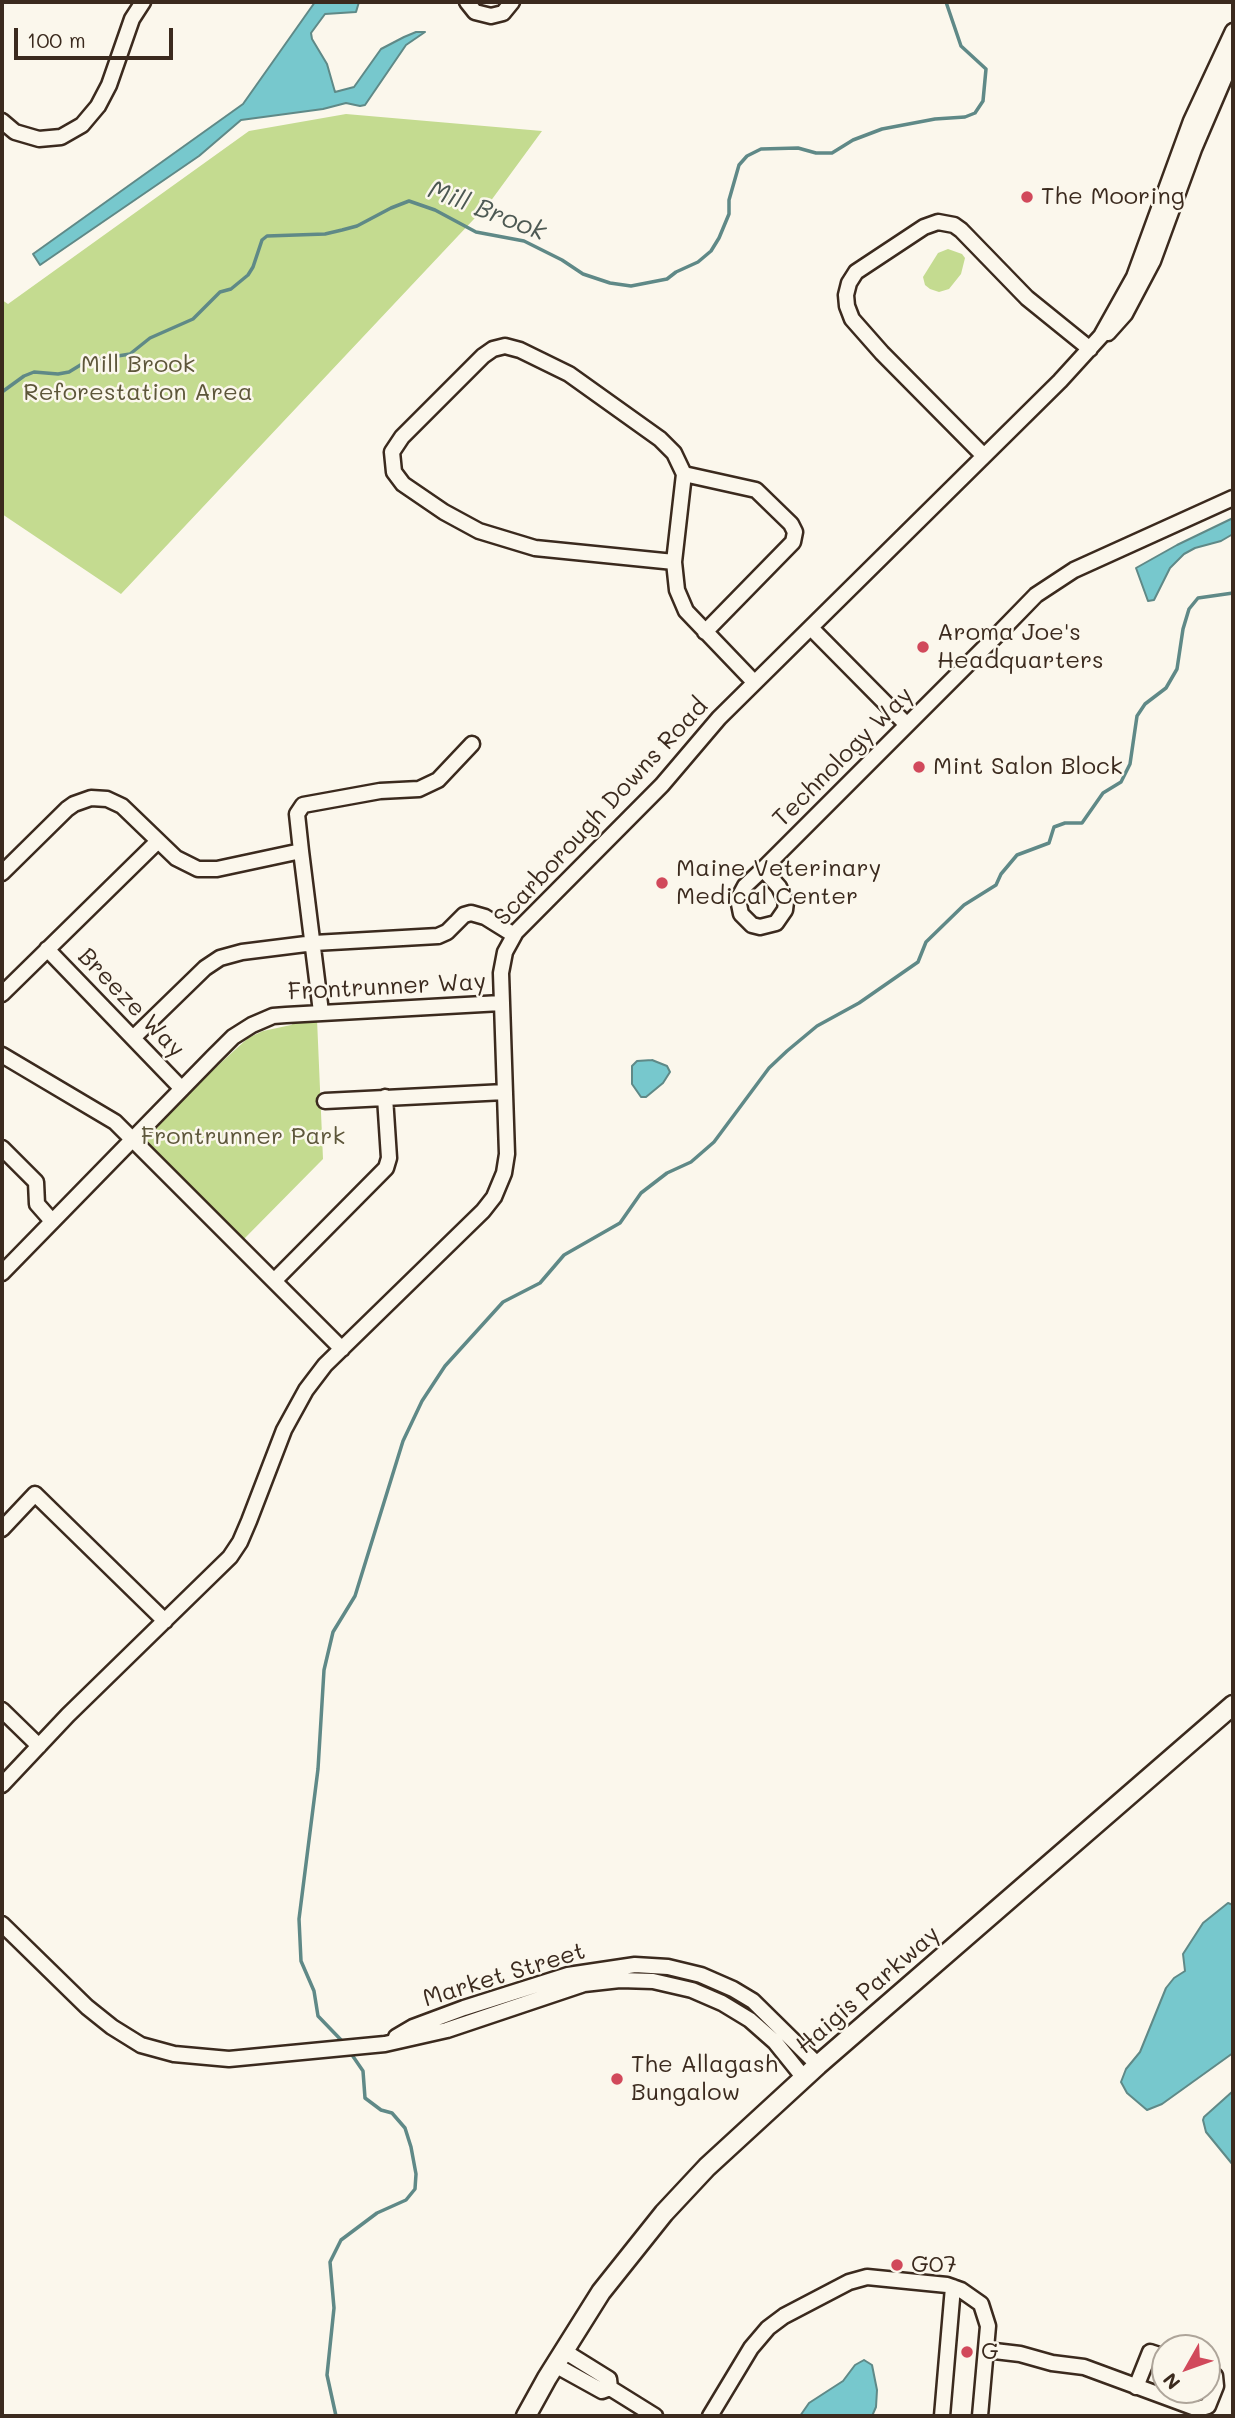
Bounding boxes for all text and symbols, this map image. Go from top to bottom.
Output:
scale bar [18,14,177,58]
text: 100 m [27,26,86,53]
water label: Mill Brook [424,174,550,248]
place label: The Mooring [1041,183,1185,211]
marker: The Mooring [1019,189,1035,205]
park label: Mill Brook Reforestation Area [23,351,253,407]
place label: Aroma Joe's Headquarters [937,619,1104,675]
marker: Aroma Joe's Headquarters [915,639,931,655]
street label: Technology Way [767,681,919,833]
street label: Scarborough Downs Road [488,692,714,932]
place label: Mint Salon Block [933,753,1123,781]
marker: Mint Salon Block [911,759,927,775]
place label: Maine Veterinary Medical Center [676,855,881,911]
marker: Maine Veterinary Medical Center [654,875,670,891]
street label: Breeze Way [72,942,190,1064]
street label: Frontrunner Way [287,967,487,1007]
park label: Frontrunner Park [141,1123,345,1151]
street label: Haigis Parkway [790,1920,946,2060]
street label: Market Street [419,1937,589,2013]
place label: The Allagash Bungalow [631,2051,778,2107]
marker: The Allagash Bungalow [609,2071,625,2087]
place label: G07 [911,2251,957,2279]
marker: G07 [889,2257,905,2273]
north arrow [1151,2334,1221,2404]
place label: G [981,2338,999,2366]
marker: G [959,2344,975,2360]
text: N [1157,2368,1185,2395]

